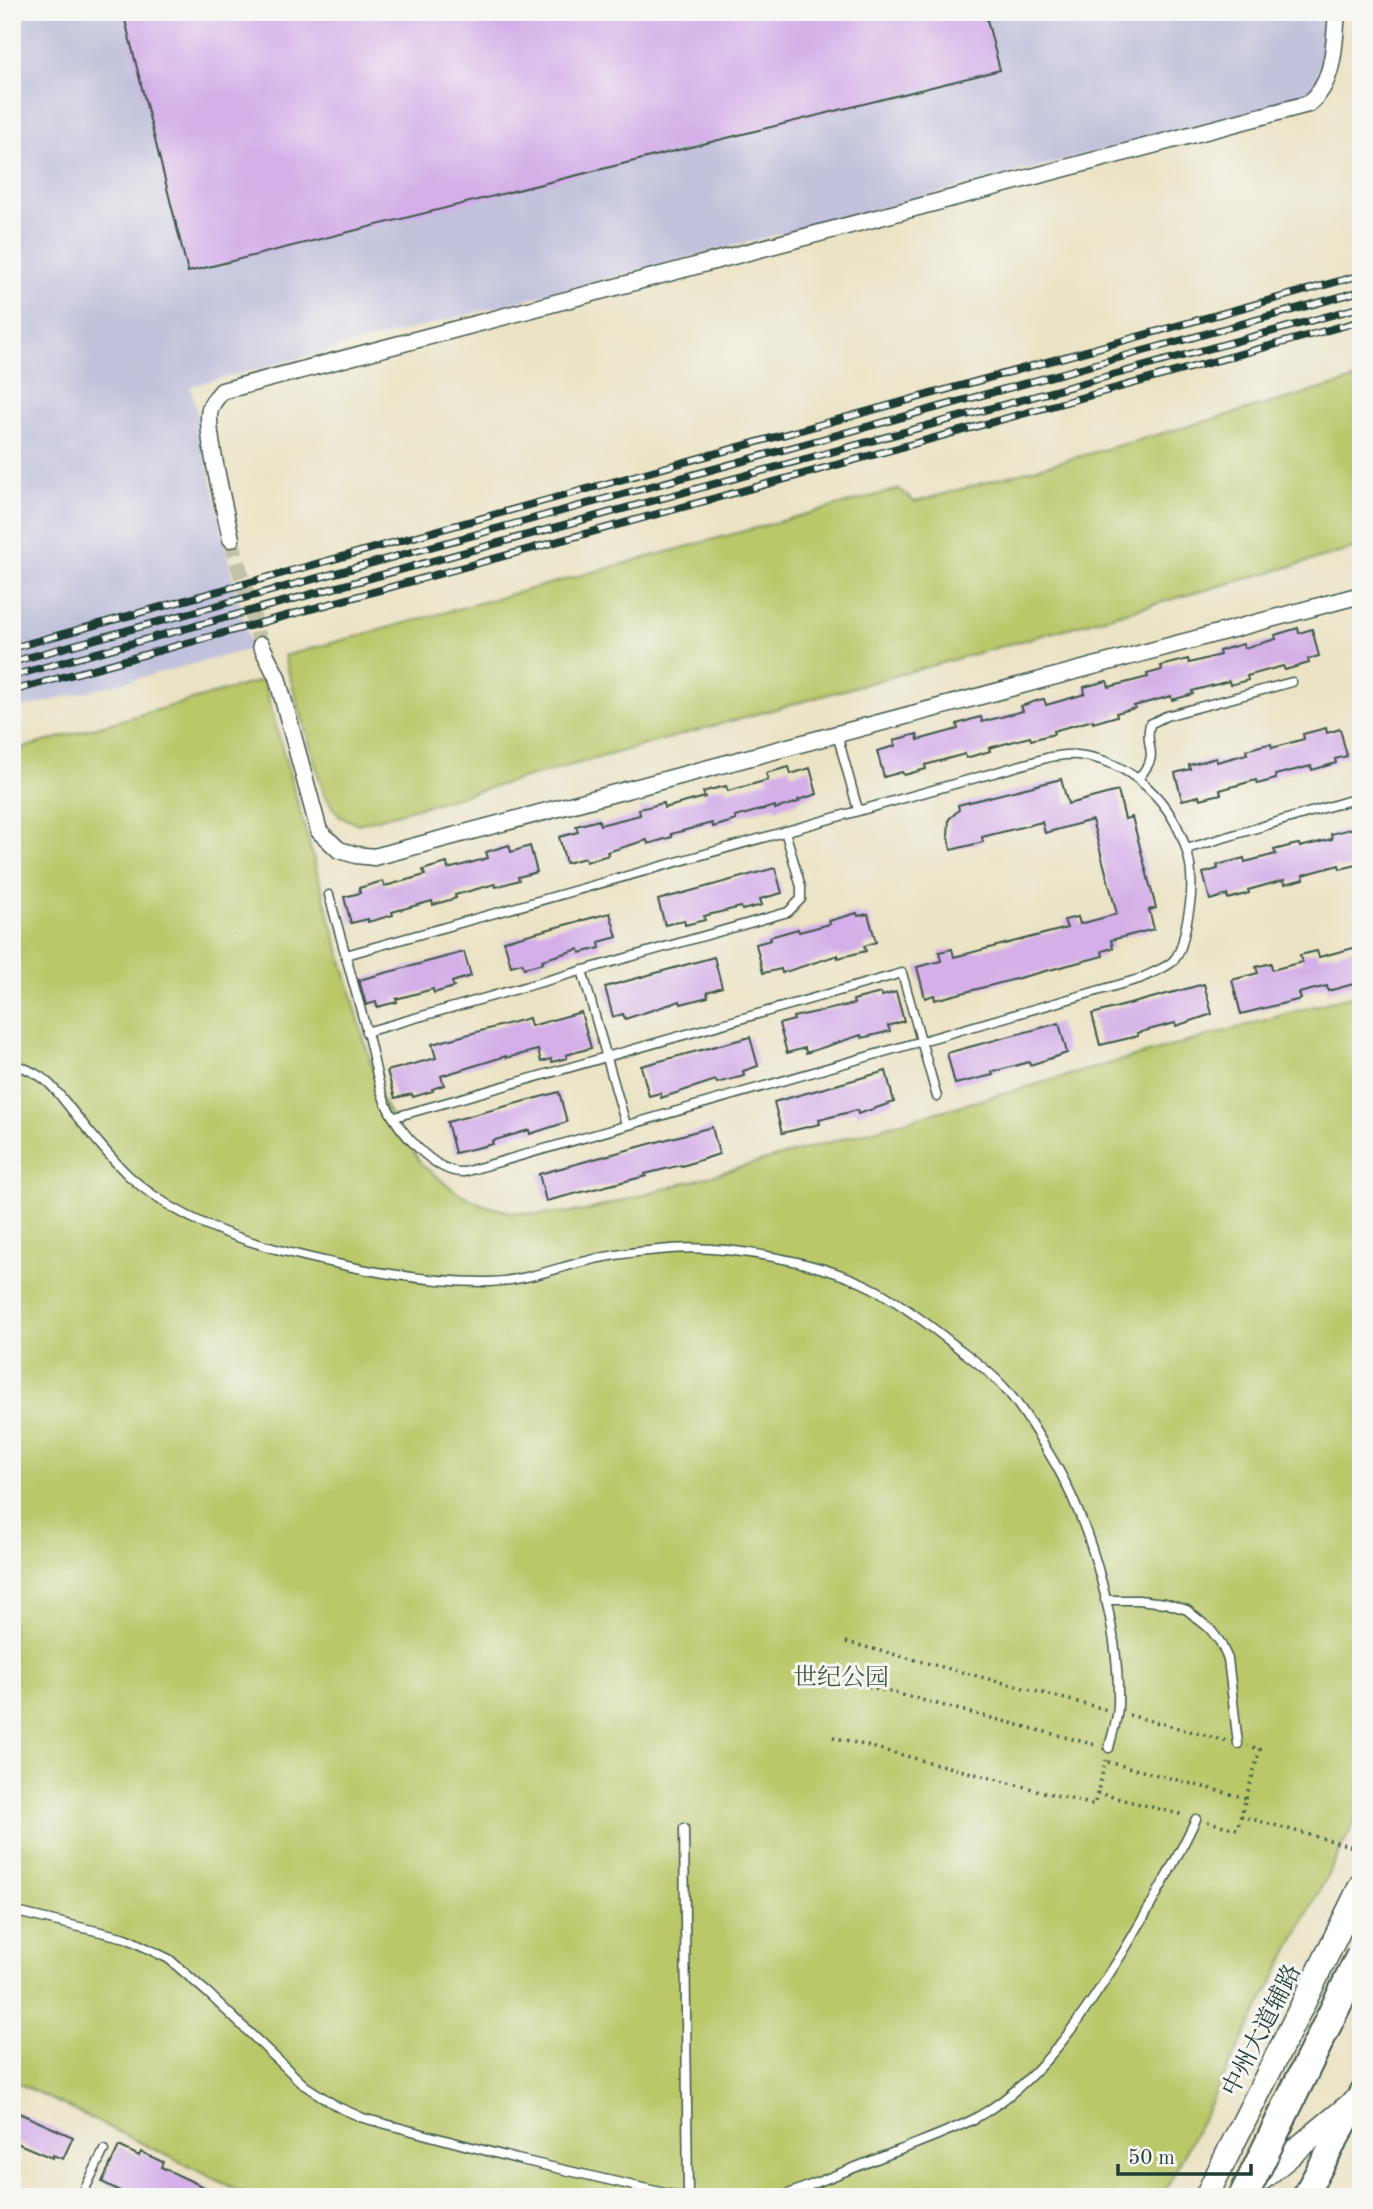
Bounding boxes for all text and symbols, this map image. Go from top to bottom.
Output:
park label: 世纪公园 [793,1664,889,1691]
street label: 中州大道辅路 [1217,1960,1306,2101]
scale bar [1118,2132,1250,2176]
text: 50 m [1128,2148,1175,2169]

